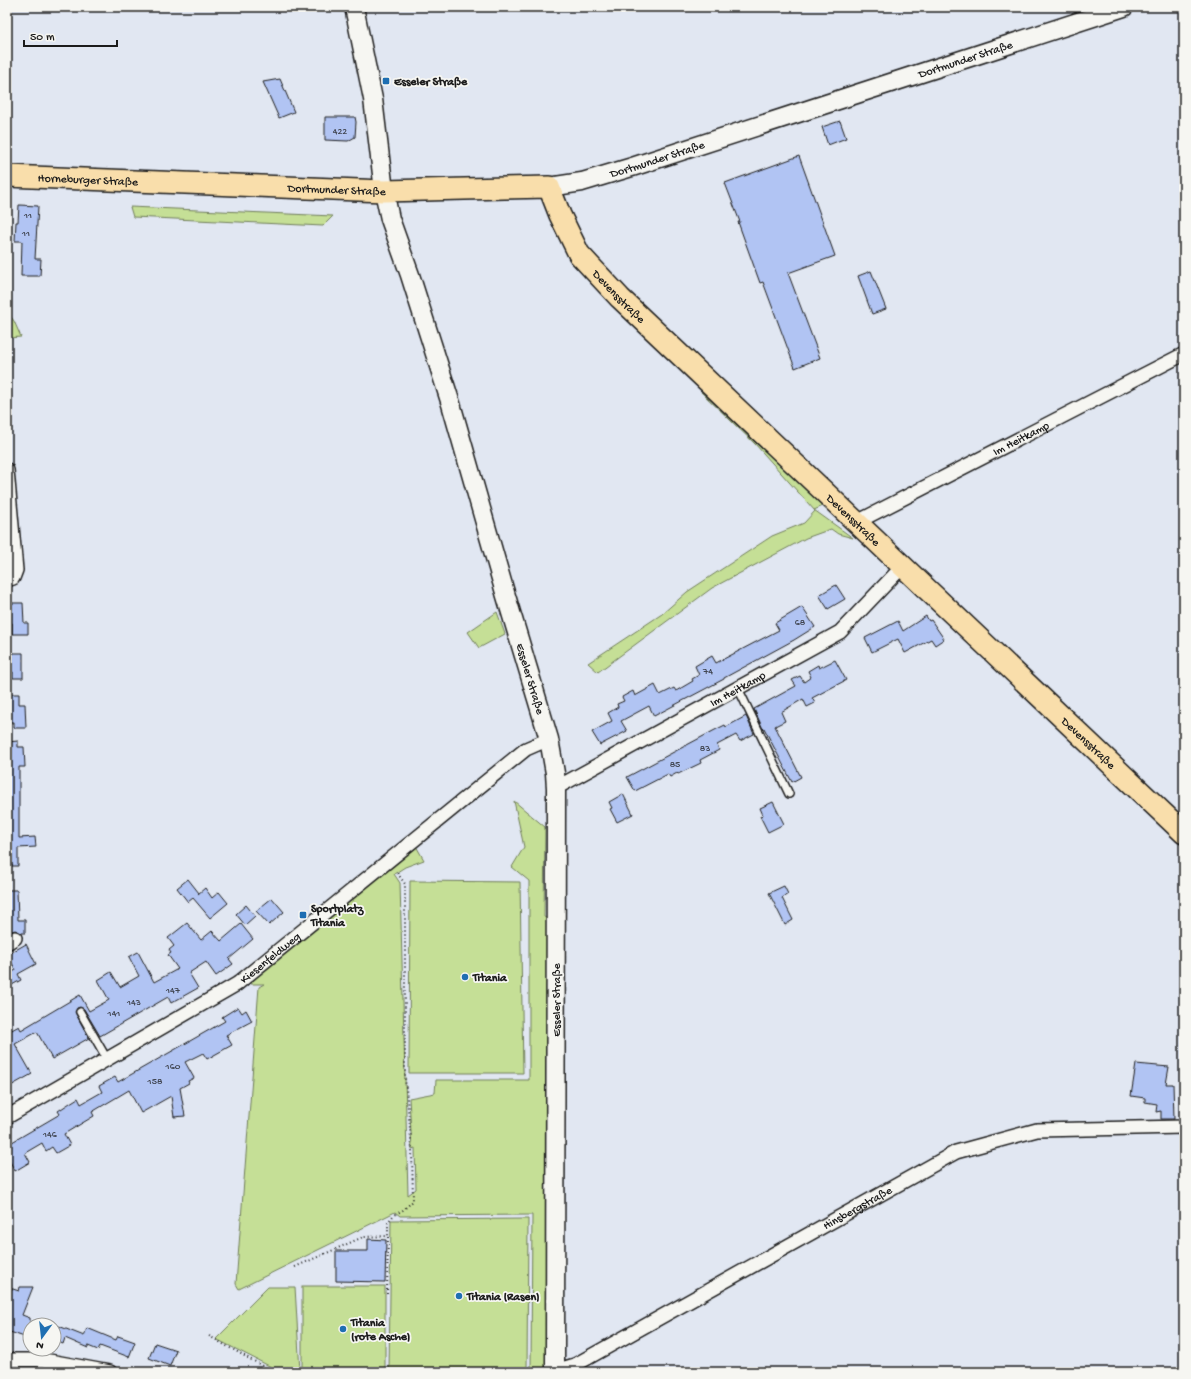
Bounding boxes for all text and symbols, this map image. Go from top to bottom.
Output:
scale bar [24,22,117,48]
text: 50 m [30,31,55,45]
street label: Dortmunder Straße [916,38,1016,83]
marker: Esseler Straße [381,76,391,86]
place label: Esseler Straße [393,76,468,90]
house number: 422 [333,126,347,138]
street label: Dortmunder Straße [608,139,707,182]
street label: Horneburger Straße [37,172,139,190]
street label: Dortmunder Straße [286,182,387,200]
house number: 11 [23,210,32,222]
house number: 11 [21,228,30,240]
street label: Devensstraße [588,267,648,328]
street label: Im Heitkamp [991,419,1052,460]
street label: Devensstraße [822,491,883,551]
house number: 68 [795,617,806,629]
street label: Esseler Straße [512,642,546,717]
house number: 74 [702,666,713,678]
street label: Im Heitkamp [708,669,769,711]
street label: Devensstraße [1057,714,1118,774]
house number: 83 [700,743,710,755]
house number: 85 [670,759,680,771]
place label: Sportplatz Titania [310,903,364,931]
marker: Sportplatz Titania [298,910,308,920]
street label: Kiesenfeldweg [238,930,304,988]
street label: Esseler Straße [551,963,565,1037]
marker: Titania [460,972,470,982]
place label: Titania [472,972,508,986]
house number: 147 [165,985,181,997]
house number: 143 [126,997,141,1009]
house number: 141 [107,1008,120,1020]
house number: 160 [165,1061,181,1073]
house number: 158 [147,1076,163,1088]
house number: 146 [42,1129,58,1141]
street label: Hinsbergstraße [821,1184,896,1234]
marker: Titania (Rasen) [454,1291,464,1301]
place label: Titania (Rasen) [466,1291,540,1305]
north arrow [22,1317,62,1357]
place label: Titania (rote Asche) [350,1317,410,1345]
marker: Titania (rote Asche) [338,1324,348,1334]
text: N [35,1338,45,1351]

